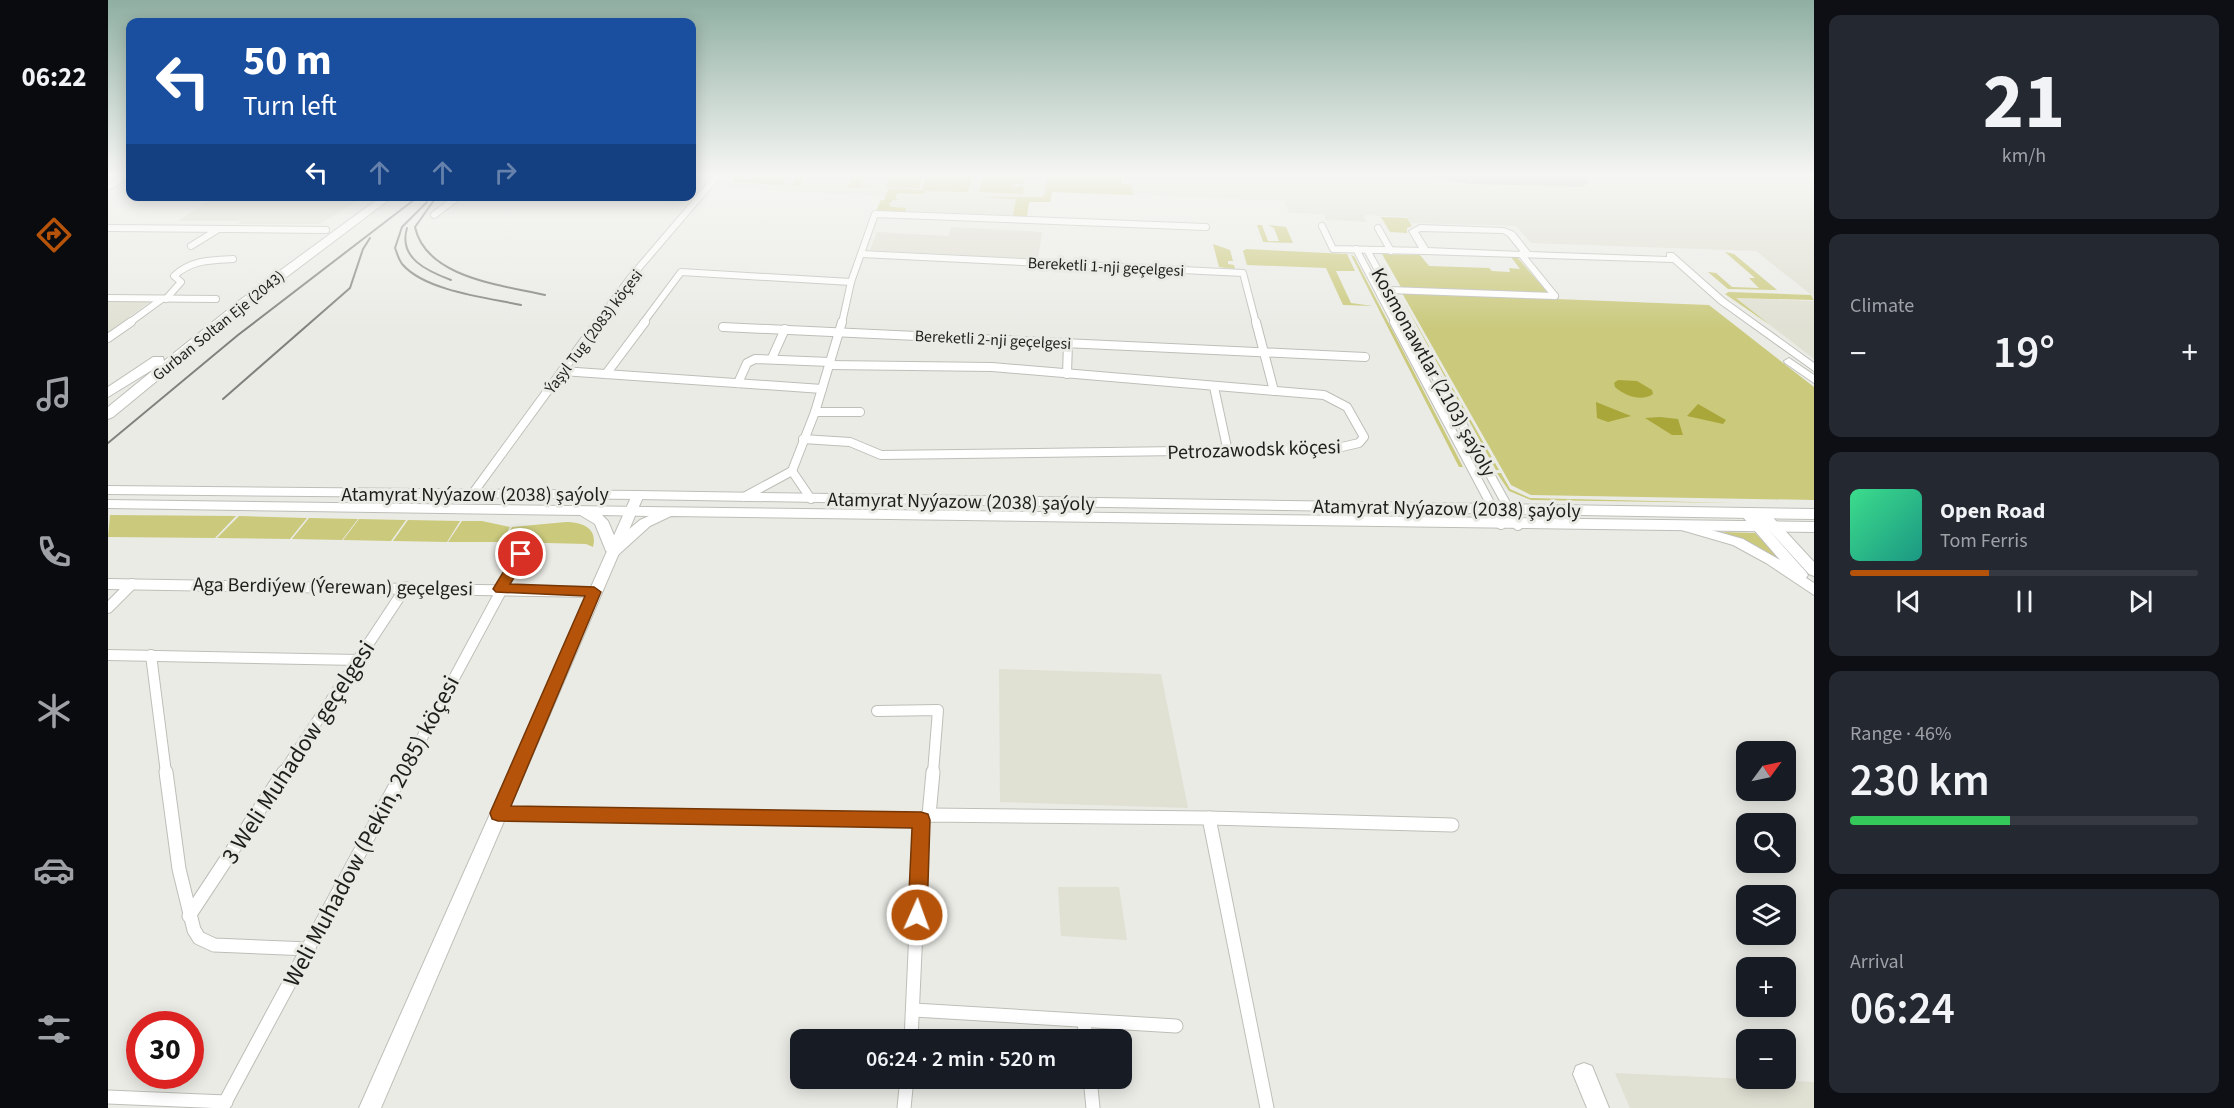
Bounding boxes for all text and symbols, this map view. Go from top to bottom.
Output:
text: 50 m [243,31,332,91]
icon: left [144,42,222,120]
text: 21 [1983,47,2065,158]
text: 06:22 [21,58,87,97]
text: Turn left [243,87,337,126]
text: km/h [2002,142,2046,170]
icon: left [300,156,333,189]
icon: ahead [363,156,396,189]
icon: ahead [426,156,459,189]
icon: right [489,156,522,189]
icon: directions [33,214,75,256]
street label: Bereketli 1-nji geçelgesi [1027,252,1185,282]
street label: Kosmonawtlar (2103) şaýoly [1364,263,1503,483]
street label: Ýaşyl Tug (2083) köçesi [539,265,648,399]
street label: Gurban Soltan Eje (2043) [148,266,289,386]
text: Climate [1850,292,1914,320]
text: 19° [1993,321,2055,385]
street label: Bereketli 2-nji geçelgesi [914,325,1072,355]
text: − [1850,330,1866,377]
text: + [2182,330,2198,377]
icon: music [33,373,75,415]
street label: Petrozawodsk köçesi [1167,433,1341,467]
street label: Atamyrat Nyýazow (2038) şaýoly [341,481,609,509]
street label: Atamyrat Nyýazow (2038) şaýoly [827,486,1096,518]
street label: Atamyrat Nyýazow (2038) şaýoly [1313,493,1582,525]
text: Open Road [1940,495,2045,527]
text: Tom Ferris [1940,527,2028,555]
pin [495,528,546,579]
icon: phone [33,531,75,573]
icon: arrive [504,537,537,570]
street label: Aga Berdiýew (Ýerewan) geçelgesi [193,571,473,603]
icon: previous [1892,585,1925,618]
icon: pause [2008,585,2041,618]
icon: next [2124,585,2157,618]
street label: 3 Weli Muhadow geçelgesi [213,634,384,871]
street label: Weli Muhadow (Pekin, 2085) köçesi [274,669,469,993]
icon: climate [33,690,75,732]
text: Range · 46% [1850,720,1951,748]
north arrow [1736,741,1796,801]
map controls [1736,741,1796,1089]
text: 230 km [1850,749,1990,813]
button: search [1736,813,1796,873]
icon: car [33,849,75,891]
position arrow [885,883,949,947]
button: layers [1736,885,1796,945]
text: Arrival [1850,948,1904,976]
button: + [1736,957,1796,1017]
text: 06:24 [1850,977,1955,1041]
icon: filters [33,1008,75,1050]
speed limit sign: 30 [126,1011,204,1089]
button: − [1736,1029,1796,1089]
text: 06:24 · 2 min · 520 m [866,1043,1056,1075]

